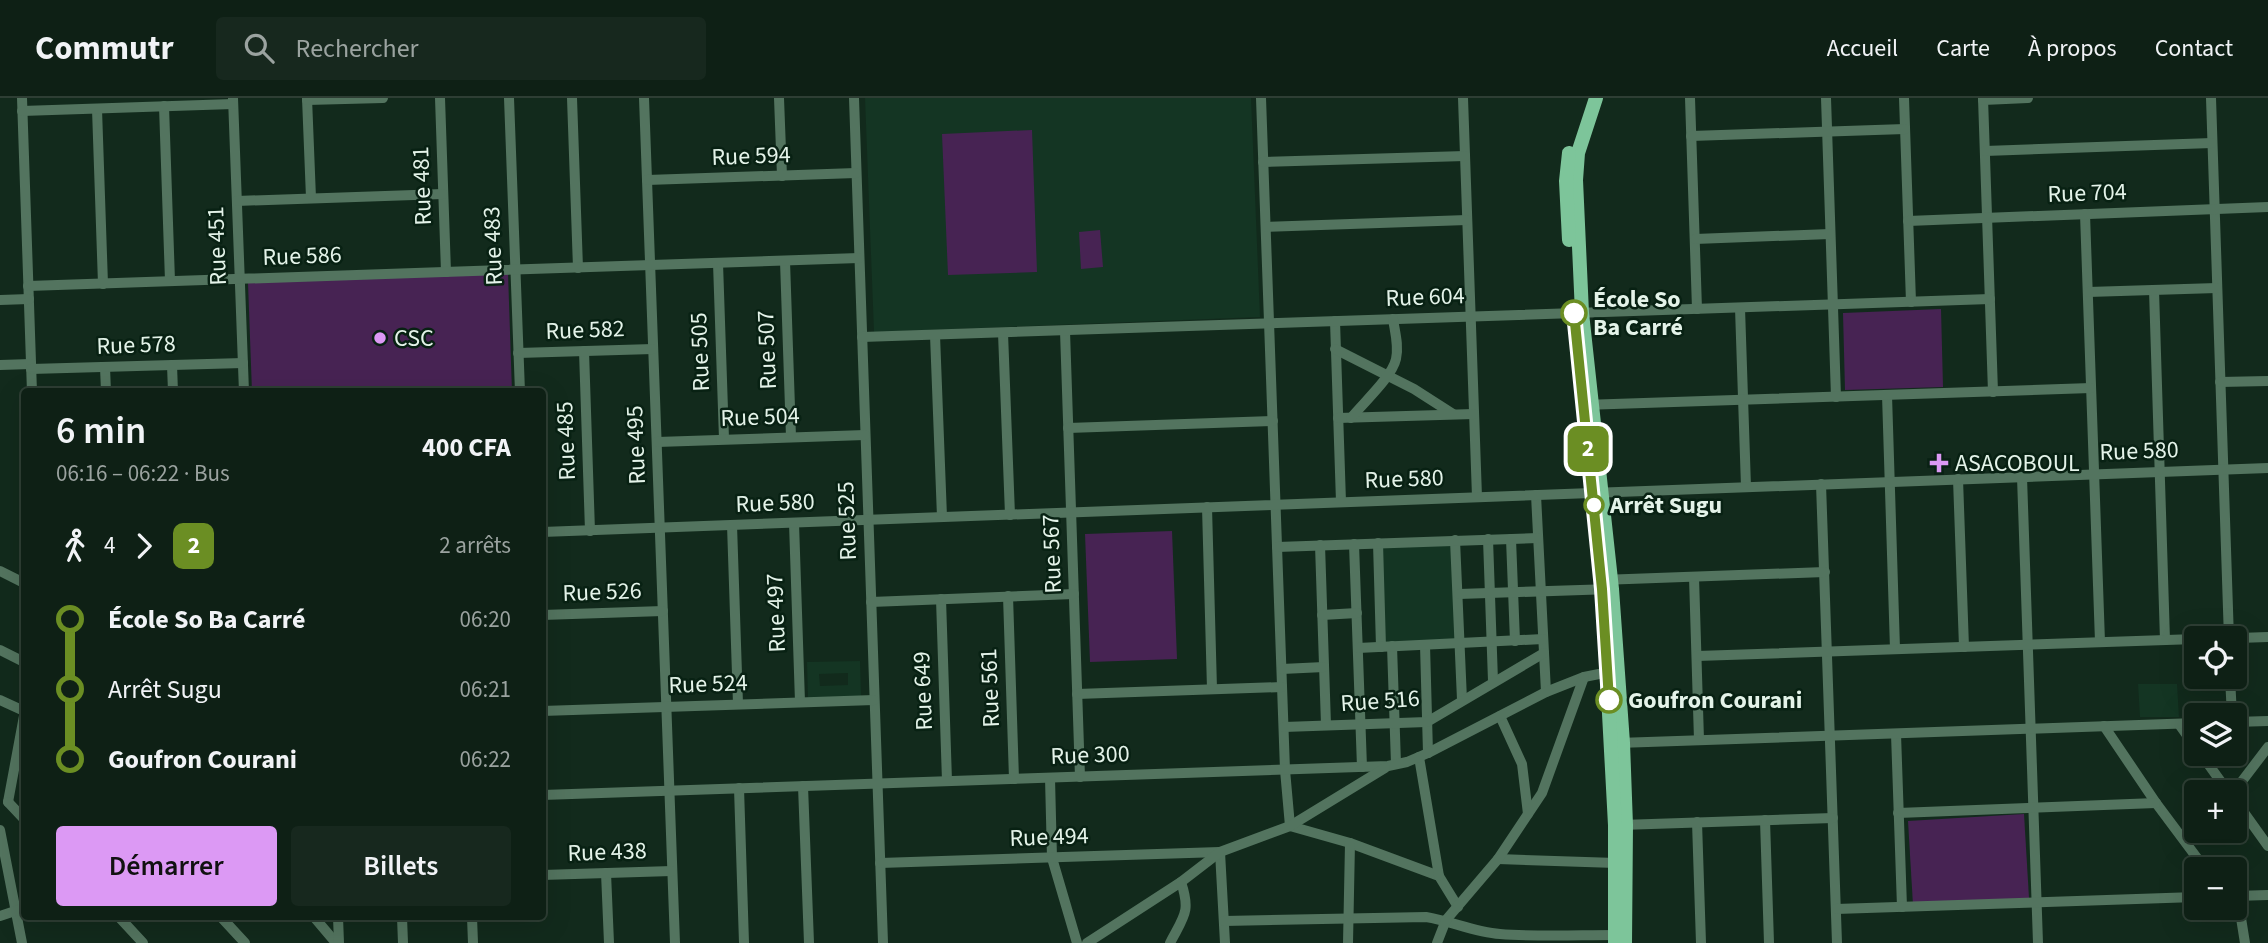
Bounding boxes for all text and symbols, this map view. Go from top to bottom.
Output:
search box [216,17,706,80]
text: Commutr [35,25,174,72]
icon: search [240,29,278,67]
text: Rechercher [296,30,419,67]
text: Accueil [1827,31,1898,66]
text: Carte [1936,31,1990,66]
text: À propos [2028,31,2117,66]
text: Contact [2155,31,2233,66]
street label: Rue 594 [711,137,791,175]
street label: Rue 481 [403,146,441,226]
street label: Rue 704 [2047,174,2127,212]
street label: Rue 451 [198,206,236,286]
street label: Rue 483 [474,206,512,286]
street label: Rue 586 [262,237,342,275]
street label: Rue 604 [1385,278,1465,316]
place label: École So Ba Carré [1593,282,1683,345]
marker: École So Ba Carré [1561,300,1587,326]
street label: Rue 507 [748,310,786,390]
street label: Rue 582 [545,311,625,349]
street label: Rue 505 [681,312,719,392]
place label: CSC [394,321,434,356]
street label: Rue 578 [96,326,176,364]
marker: CSC [372,330,388,346]
street label: Rue 504 [720,398,800,436]
street label: Rue 485 [547,401,585,481]
text: 6 min [56,404,146,458]
street label: Rue 495 [617,405,655,485]
line badge: 2 [1565,426,1611,472]
text: 400 CFA [422,429,511,466]
text: 2 [1582,431,1594,466]
street label: Rue 580 [2099,432,2179,470]
place label: ASACOBOUL [1955,446,2080,481]
marker: ASACOBOUL [1929,453,1949,473]
text: 06:16 – 06:22 · Bus [56,457,230,490]
street label: Rue 580 [1364,460,1444,498]
street label: Rue 525 [828,481,866,561]
street label: Rue 580 [735,484,815,522]
place label: Arrêt Sugu [1609,488,1722,523]
marker: Arrêt Sugu [1584,495,1604,515]
street label: Rue 567 [1033,514,1071,594]
icon: walk [56,527,94,565]
icon: forward [125,527,163,565]
text: 2 [187,528,200,563]
text: 4 [104,529,115,562]
text: 2 arrêts [439,529,511,562]
street label: Rue 526 [562,573,642,611]
street label: Rue 497 [757,573,795,653]
text: École So Ba Carré [108,601,305,638]
text: 06:20 [460,603,511,636]
map controls [2184,626,2247,920]
button: locate [2184,626,2247,689]
street label: Rue 561 [971,648,1009,728]
street label: Rue 649 [904,651,942,731]
street label: Rue 524 [668,665,748,703]
text: Arrêt Sugu [108,671,222,708]
text: 06:21 [460,673,511,706]
street label: Rue 516 [1339,681,1421,721]
place label: Goufron Courani [1628,683,1802,718]
marker: Goufron Courani [1596,687,1622,713]
button: layers [2184,703,2247,766]
street label: Rue 300 [1050,736,1130,774]
text: Goufron Courani [108,741,297,778]
text: 06:22 [460,743,511,776]
button: + [2184,780,2247,843]
street label: Rue 494 [1009,818,1089,856]
button: Démarrer [56,826,277,906]
button: Billets [291,826,511,906]
street label: Rue 438 [567,833,647,871]
button: − [2184,857,2247,920]

